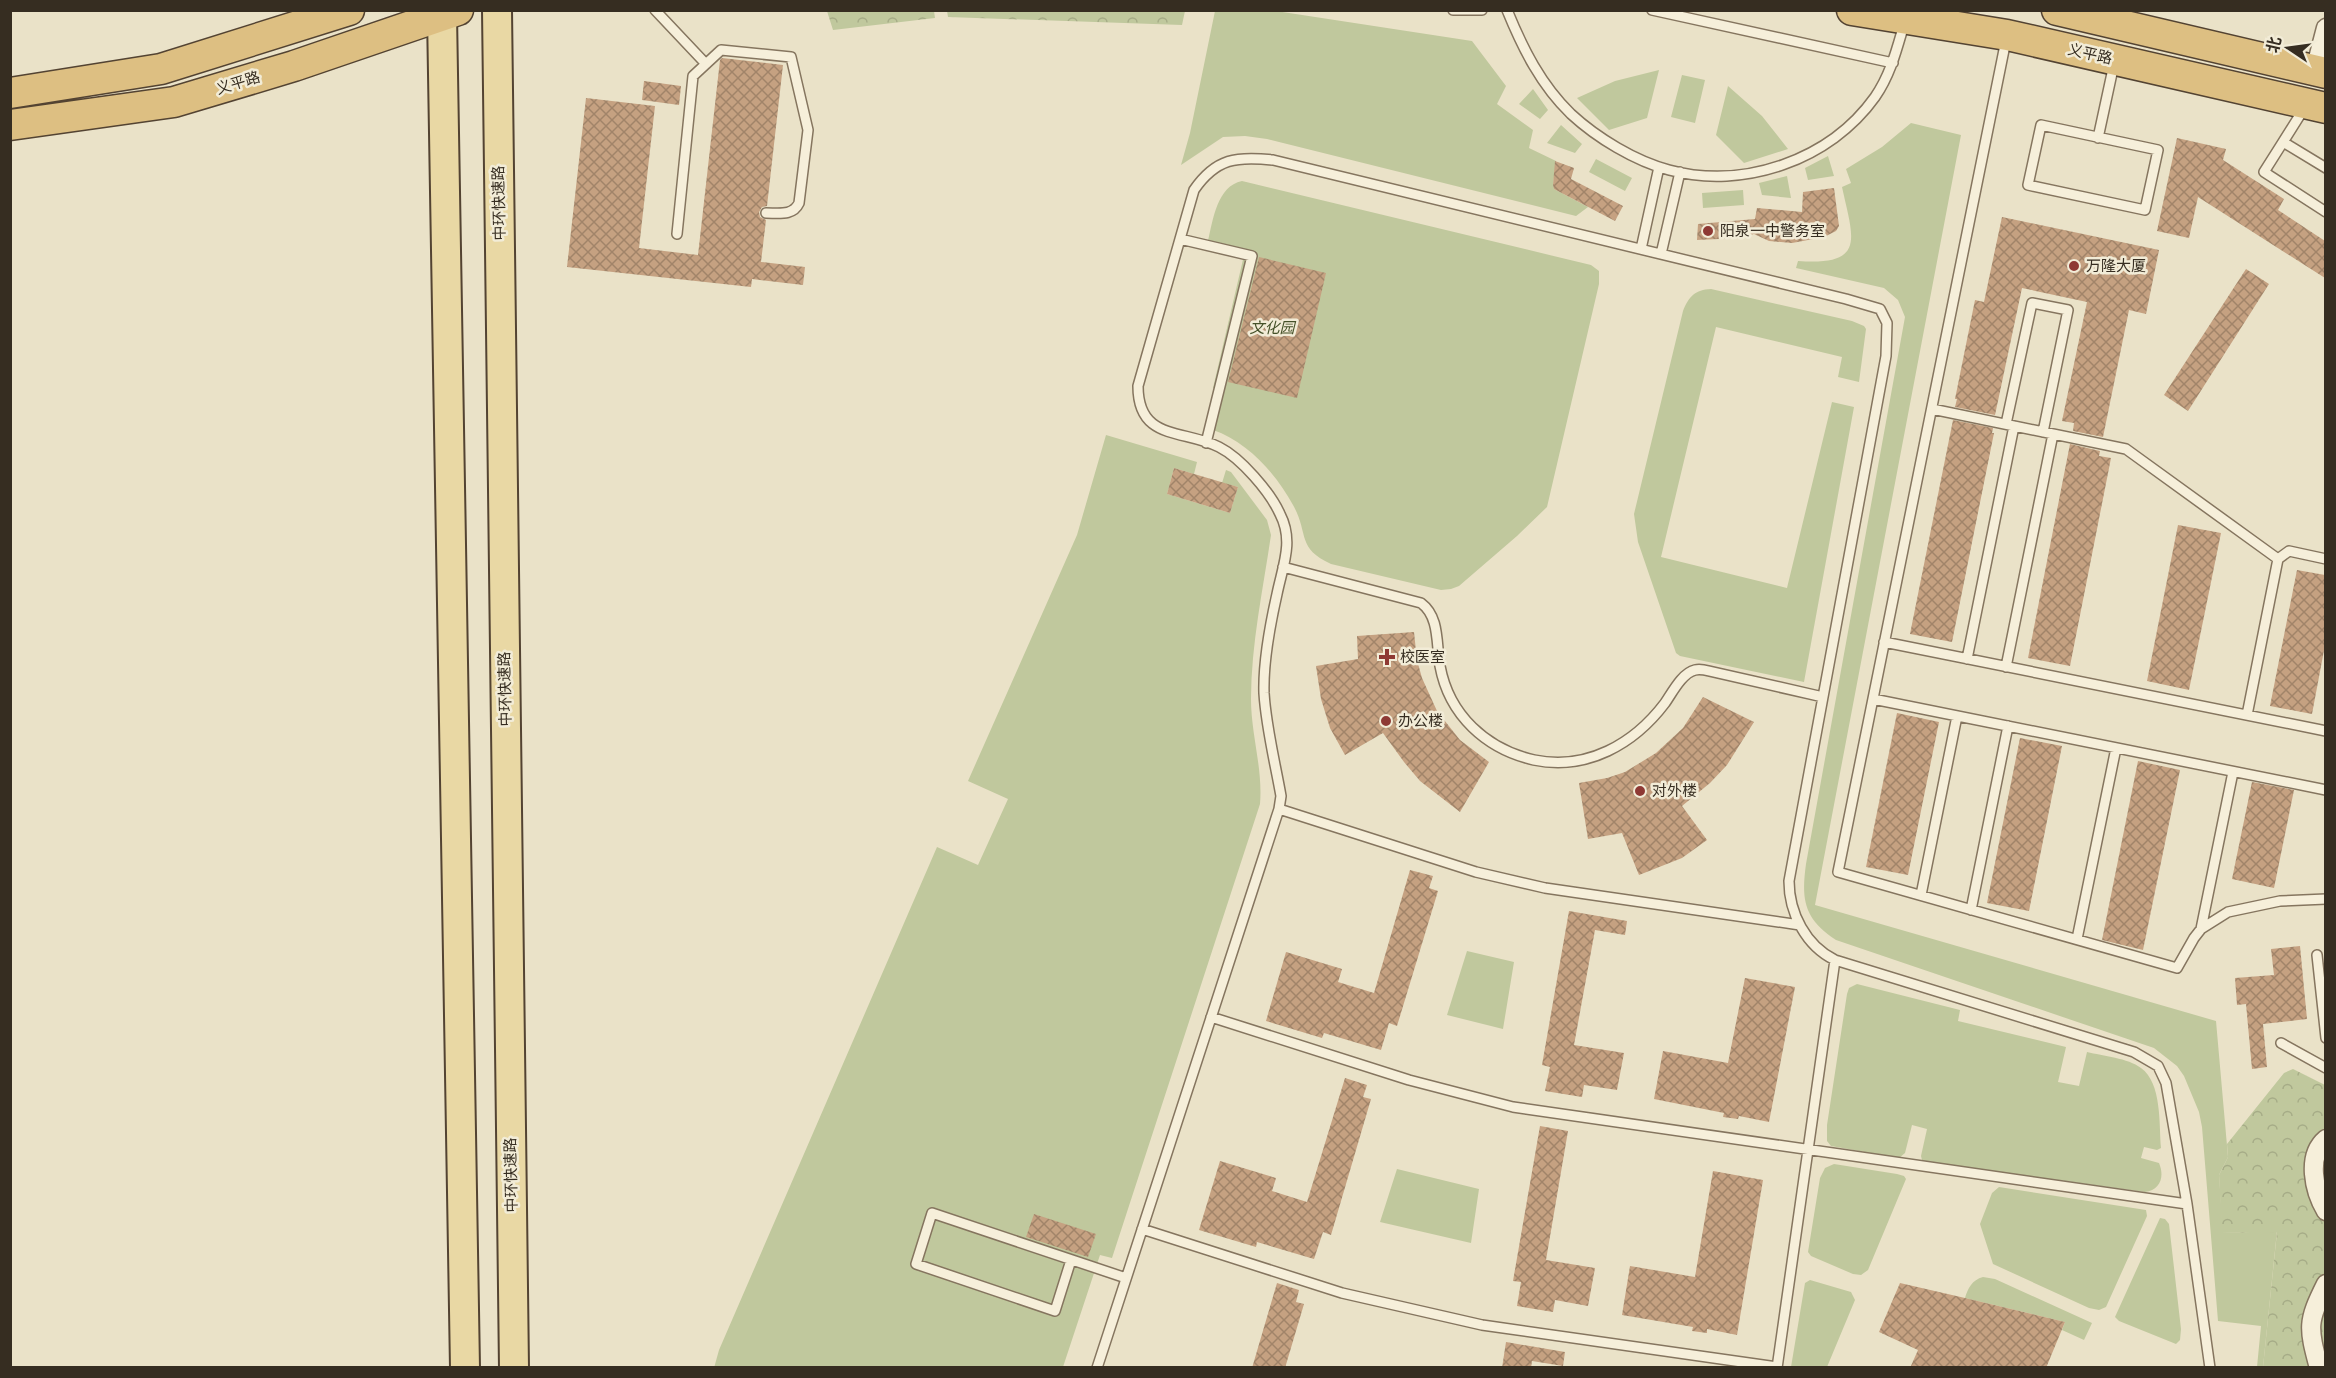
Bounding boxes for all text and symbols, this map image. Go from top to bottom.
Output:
north arrow [2258,18,2318,78]
text: 北 [2264,35,2284,54]
street label: 义平路 [2066,41,2114,67]
street label: 义平路 [214,69,262,97]
street label: 中环快速路 [490,165,508,241]
place label: 阳泉一中警务室 [1720,223,1825,239]
marker: 阳泉一中警务室 [1701,224,1715,238]
place label: 万隆大厦 [2086,258,2146,274]
marker: 万隆大厦 [2067,259,2081,273]
park label: 文化园 [1249,320,1296,336]
marker: 校医室 [1378,648,1396,666]
place label: 校医室 [1400,648,1445,665]
street label: 中环快速路 [496,651,514,727]
place label: 办公楼 [1398,713,1443,729]
marker: 办公楼 [1379,714,1393,728]
place label: 对外楼 [1652,783,1697,799]
marker: 对外楼 [1633,784,1647,798]
street label: 中环快速路 [502,1137,520,1213]

